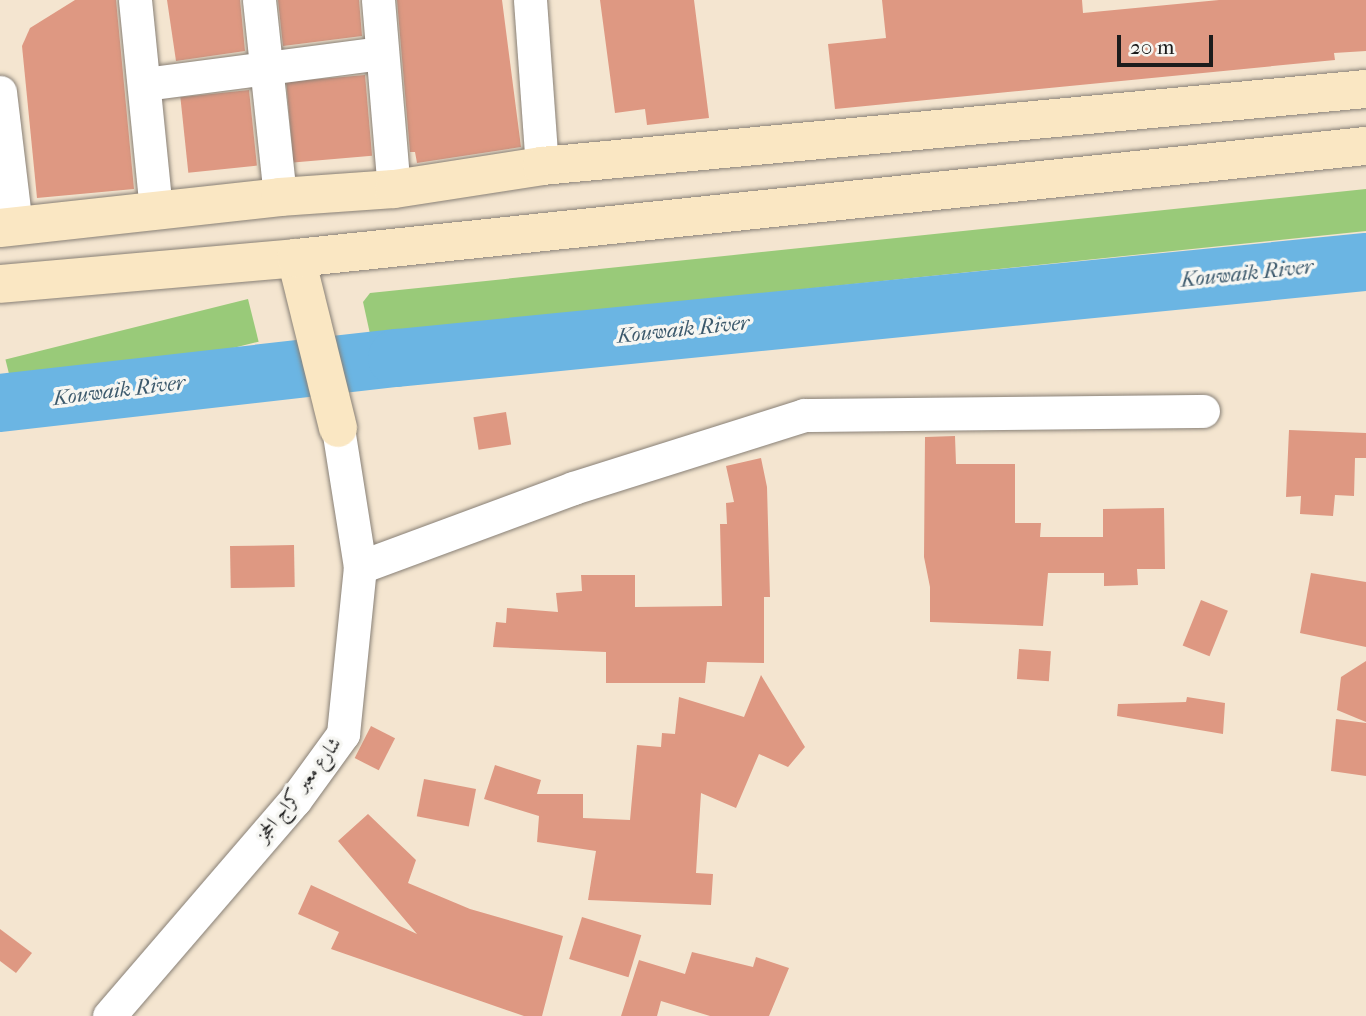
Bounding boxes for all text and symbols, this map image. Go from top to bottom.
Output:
scale bar [1121,21,1217,65]
text: 20 m [1130,35,1174,59]
water label: Kouwaik River [1180,254,1314,292]
water label: Kouwaik River [616,310,750,348]
water label: Kouwaik River [52,369,186,411]
street label: شارع معبر كراج الحجز [251,733,347,847]

